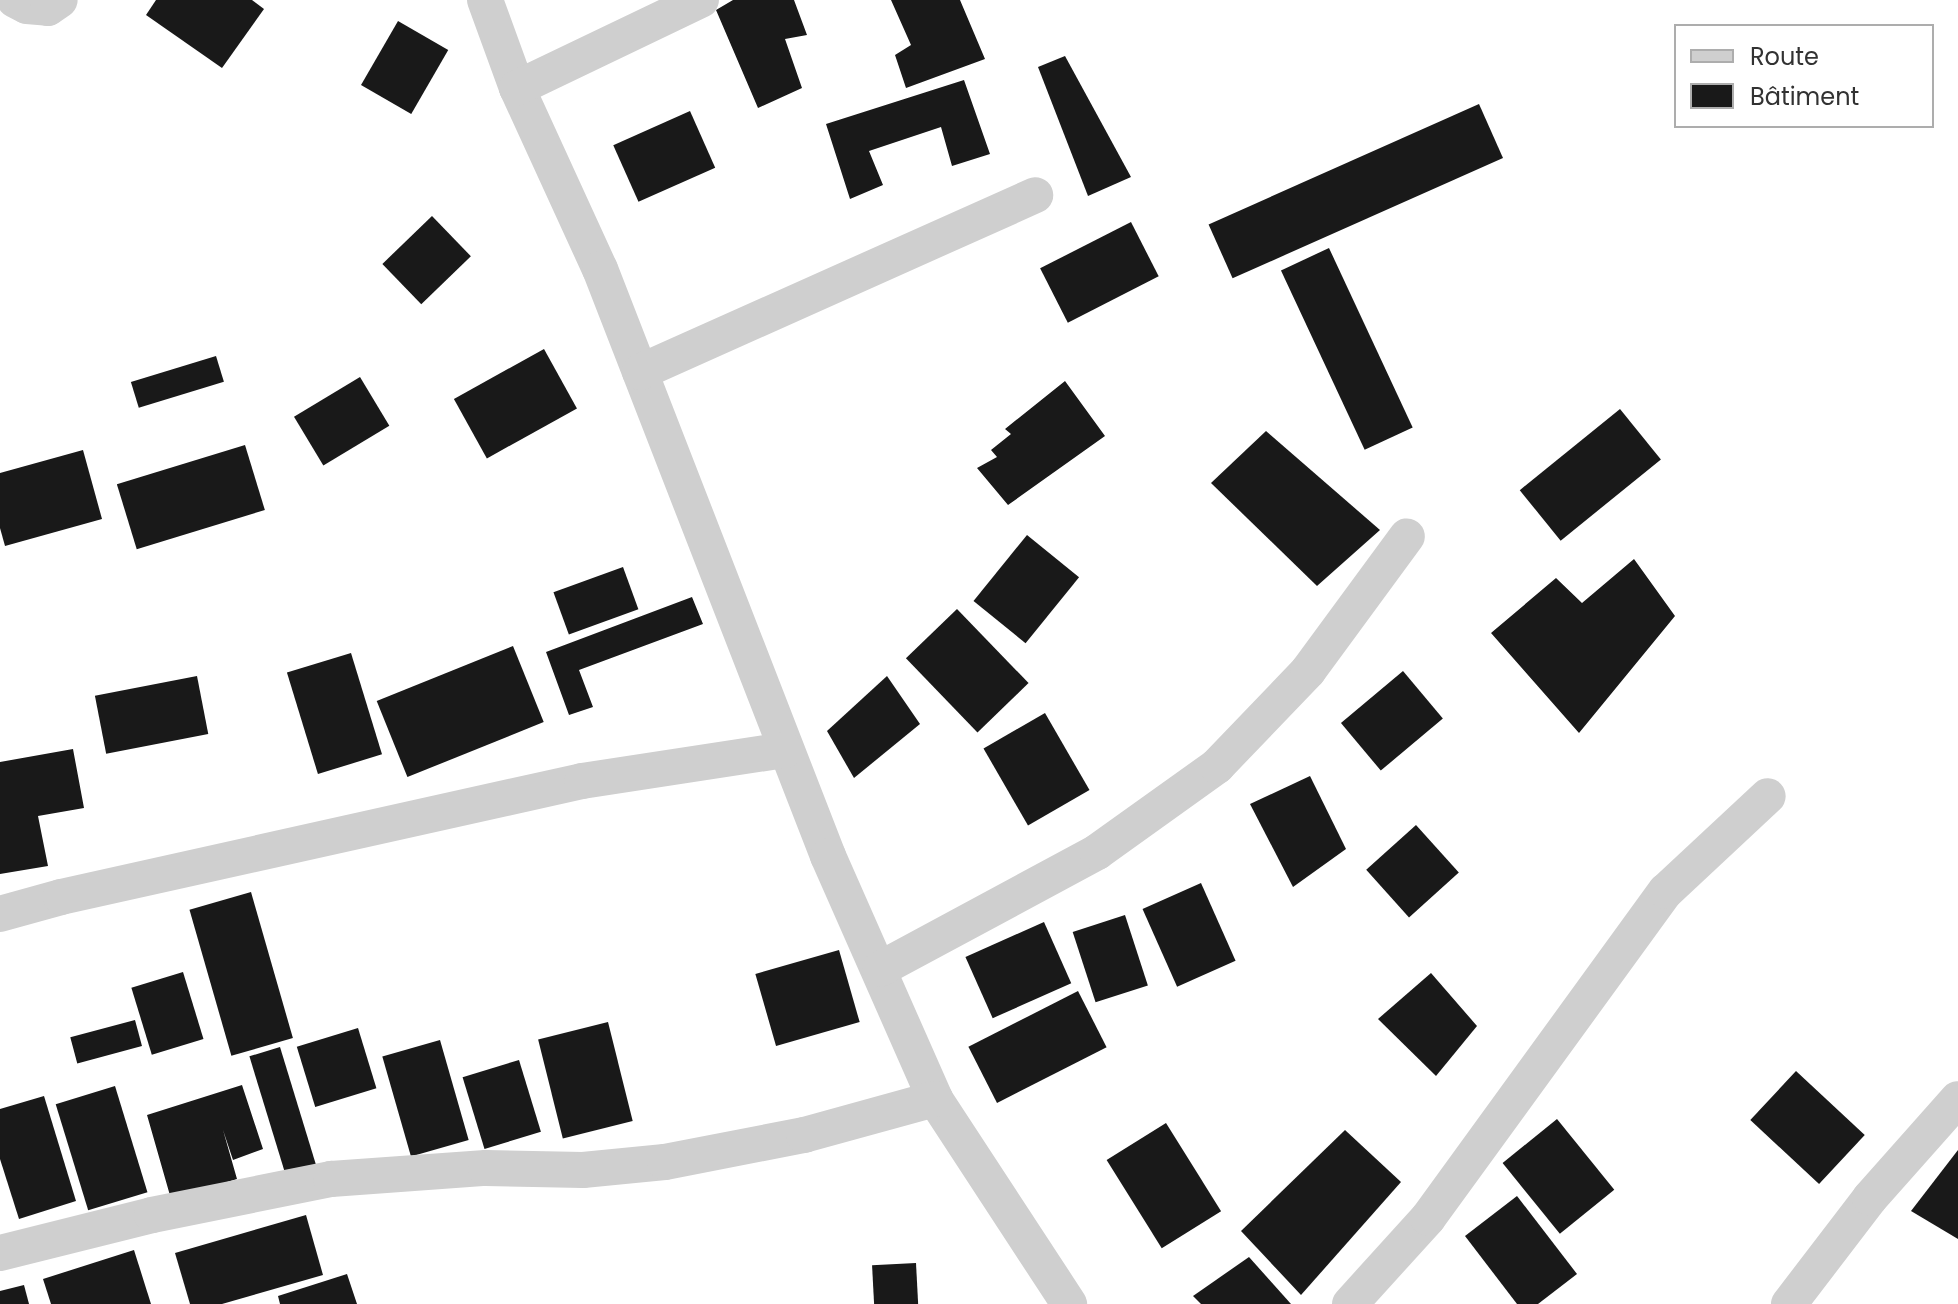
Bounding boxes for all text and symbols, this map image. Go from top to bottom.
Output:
legend [1674,24,1934,128]
text: Route [1750,40,1819,73]
text: Bâtiment [1750,80,1859,113]

